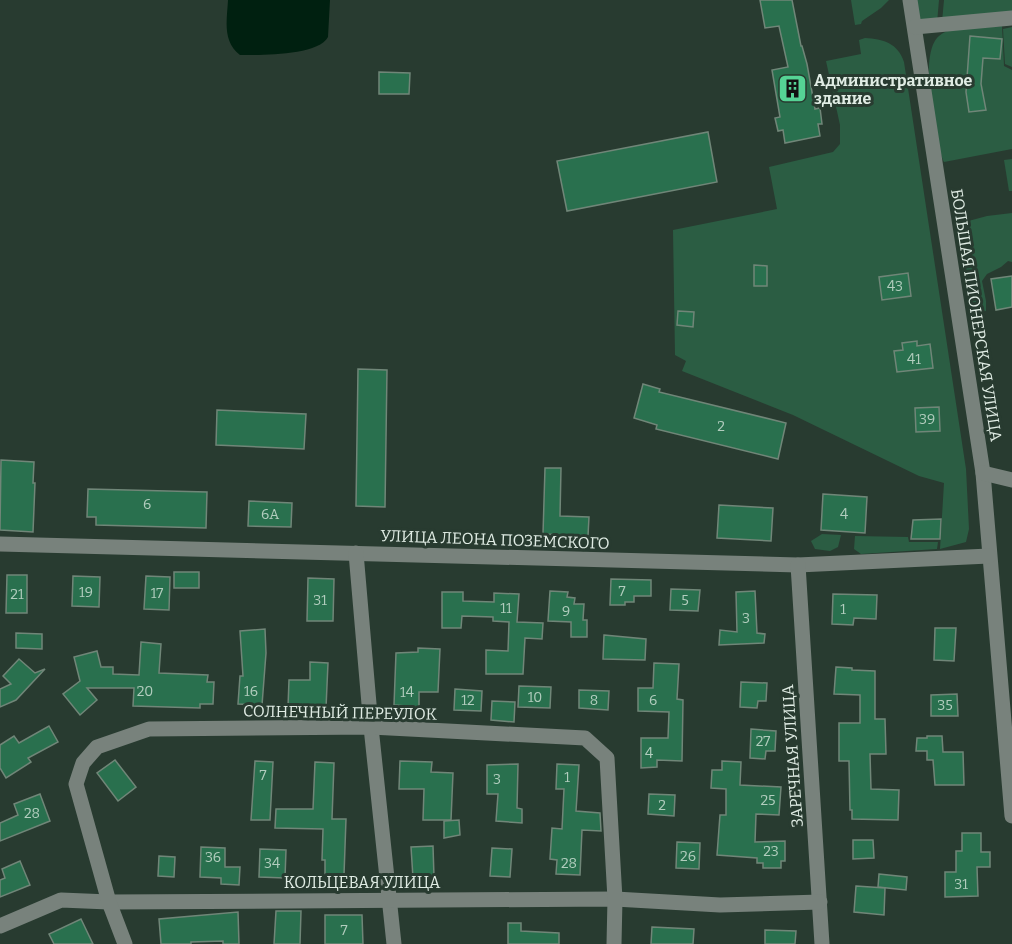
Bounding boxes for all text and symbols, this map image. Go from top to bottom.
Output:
place label: Административное здание [814,71,973,108]
building icon: Административное здание [777,73,809,105]
street label: БОЛЬШАЯ ПИОНЕРСКАЯ УЛИЦА [947,187,1006,443]
house number: 43 [887,278,903,295]
house number: 41 [907,351,921,368]
house number: 39 [919,411,935,428]
house number: 2 [717,418,725,435]
house number: 6 [143,496,151,513]
house number: 6А [261,506,279,523]
house number: 4 [840,506,848,523]
street label: УЛИЦА ЛЕОНА ПОЗЕМСКОГО [380,526,610,553]
house number: 7 [618,583,626,600]
house number: 19 [79,584,93,601]
house number: 17 [151,585,163,602]
house number: 21 [10,586,24,603]
house number: 31 [313,592,327,609]
house number: 5 [681,592,689,609]
house number: 11 [500,600,512,617]
house number: 1 [840,601,846,618]
house number: 9 [562,603,570,620]
house number: 3 [742,610,750,627]
house number: 20 [137,683,153,700]
house number: 16 [244,683,258,700]
street label: ЗАРЕЧНАЯ УЛИЦА [778,683,807,828]
house number: 14 [400,684,414,701]
house number: 10 [528,689,542,706]
house number: 12 [461,692,475,709]
house number: 8 [590,692,598,709]
house number: 6 [649,692,657,709]
house number: 35 [937,697,953,714]
street label: СОЛНЕЧНЫЙ ПЕРЕУЛОК [243,700,438,724]
house number: 27 [756,733,770,750]
house number: 4 [645,745,653,762]
house number: 7 [259,767,267,784]
house number: 1 [564,769,570,786]
house number: 3 [493,771,501,788]
house number: 25 [760,792,776,809]
house number: 2 [658,797,666,814]
house number: 28 [24,805,40,822]
house number: 23 [763,843,779,860]
house number: 26 [680,848,696,865]
house number: 36 [205,849,221,866]
house number: 34 [264,855,280,872]
house number: 28 [561,855,577,872]
street label: КОЛЬЦЕВАЯ УЛИЦА [284,873,441,892]
house number: 31 [954,876,968,893]
house number: 7 [340,922,348,939]

